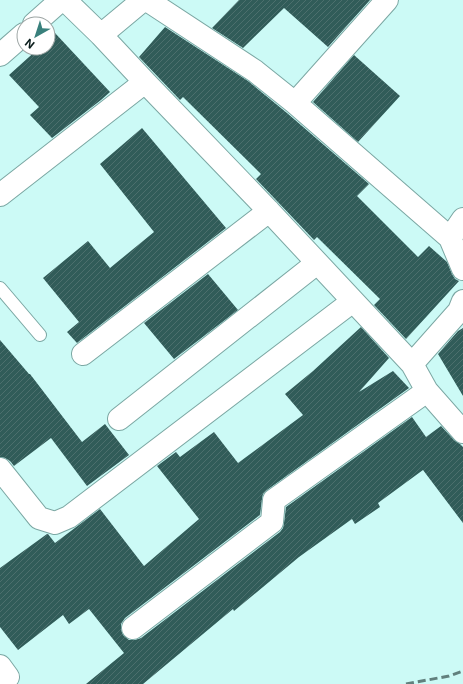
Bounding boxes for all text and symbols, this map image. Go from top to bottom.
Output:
north arrow [16,16,56,56]
text: N [22,36,37,52]

